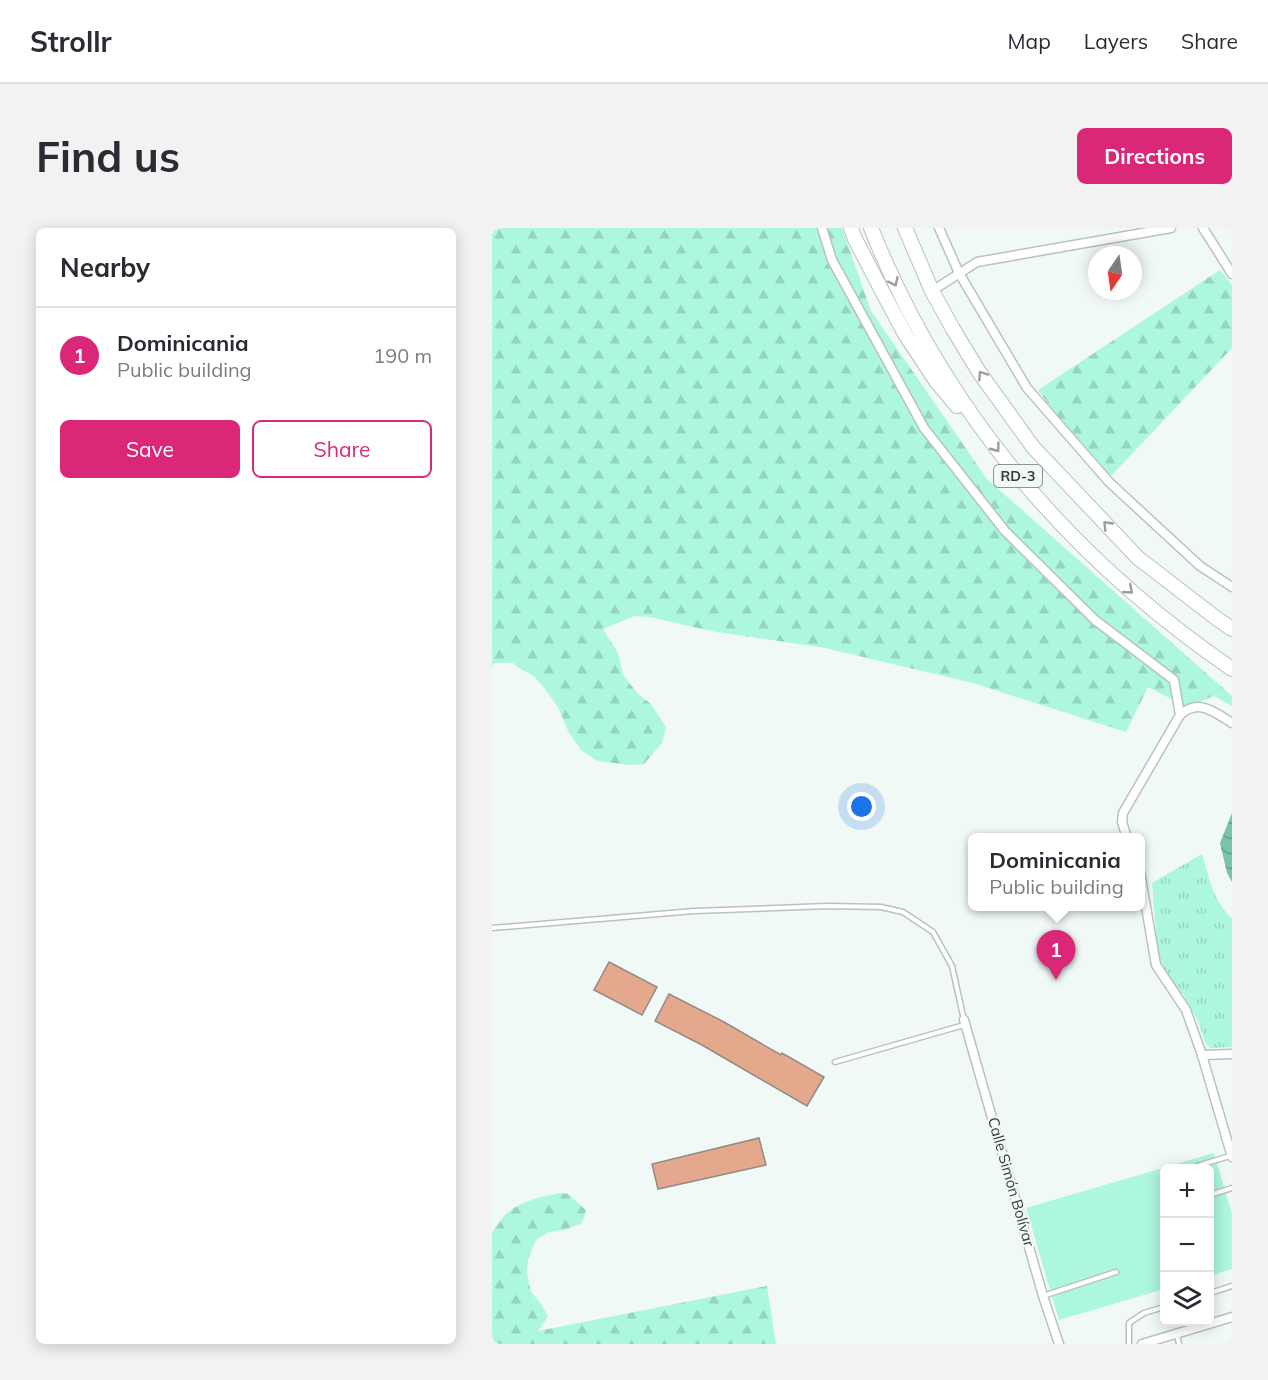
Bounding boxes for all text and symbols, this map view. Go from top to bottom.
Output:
text: Strollr [30,24,112,59]
text: Map [1008,28,1051,54]
text: Layers [1084,28,1148,54]
text: Share [1181,28,1238,54]
button: Directions [1077,128,1232,184]
text: Find us [36,130,180,183]
north arrow [1088,246,1142,300]
text: Nearby [60,251,150,284]
one-way arrow [887,275,899,286]
text: Dominicania [117,329,249,357]
text: 1 [74,343,86,368]
text: 190 m [373,343,432,368]
text: Public building [117,357,252,382]
one-way arrow [978,371,989,382]
button: Save [60,420,240,478]
button: Share [252,420,432,478]
one-way arrow [988,441,999,452]
road number: RD-3 [994,465,1042,487]
one-way arrow [1103,521,1114,532]
one-way arrow [1122,583,1133,594]
your location [847,792,876,821]
popup [968,833,1145,911]
text: Dominicania [989,846,1121,874]
text: Public building [989,874,1124,899]
pin: 1 [1036,930,1076,980]
street label: Calle Simón Bolívar [984,1115,1039,1249]
map controls [1160,1164,1214,1326]
button: + [1160,1164,1214,1218]
button: − [1160,1218,1214,1272]
button: layers [1160,1272,1214,1326]

